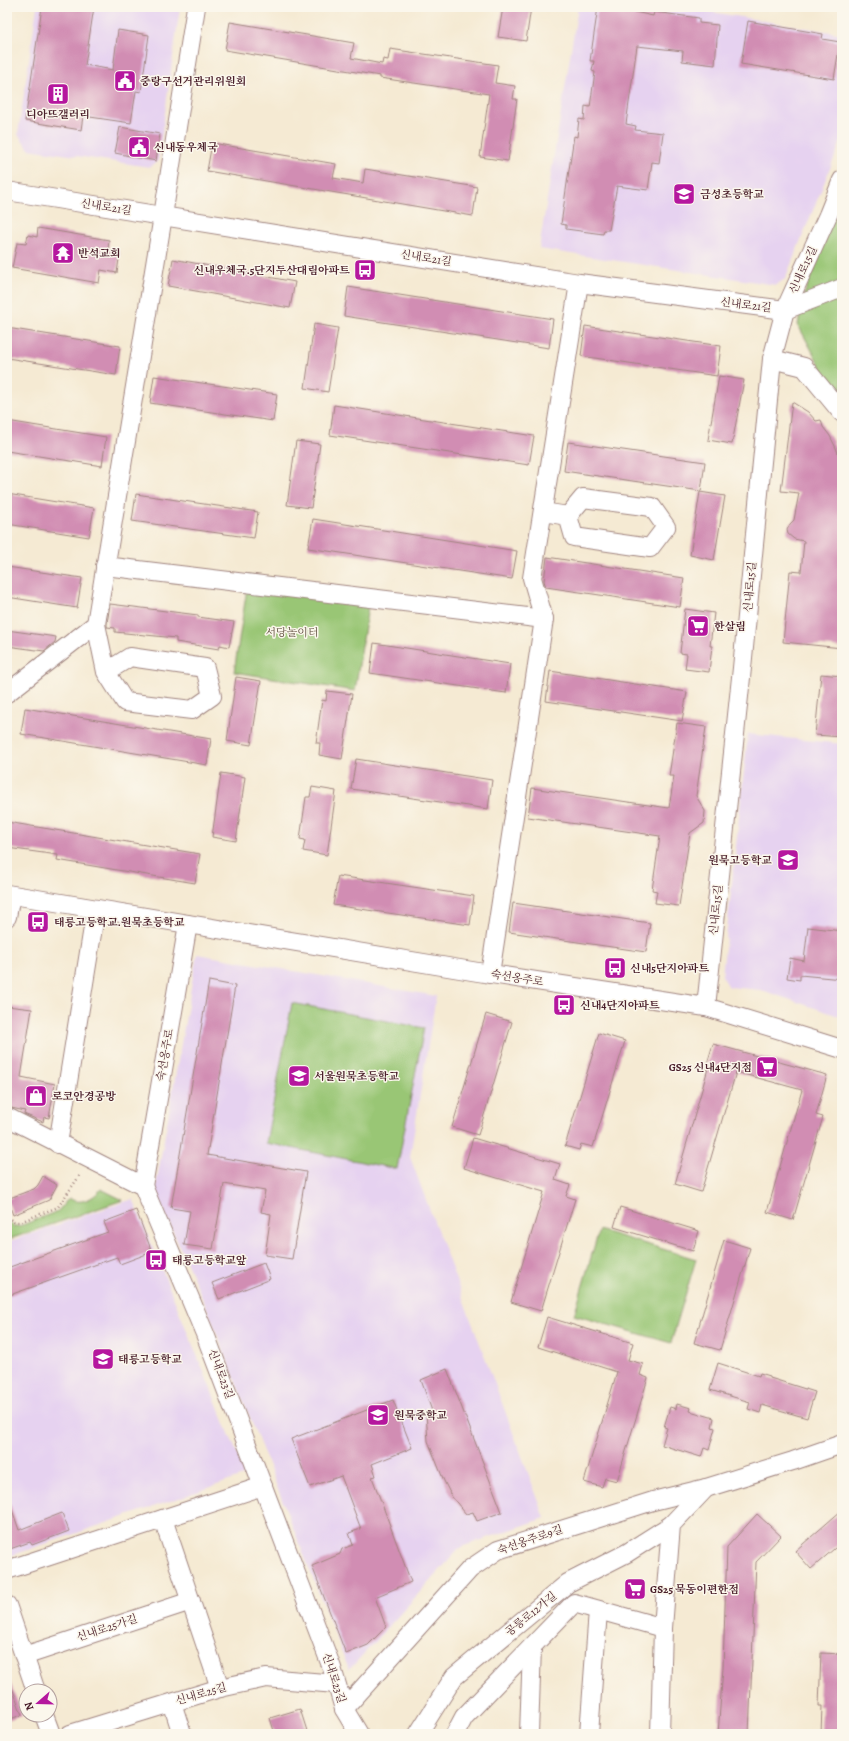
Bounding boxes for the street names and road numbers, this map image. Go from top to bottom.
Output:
street label: 신내로21길 [79,196,133,218]
street label: 신내로15길 [785,244,821,296]
street label: 신내로21길 [399,247,453,269]
street label: 신내로21길 [720,294,772,316]
street label: 신내로15길 [740,561,760,613]
street label: 신내로15길 [706,884,726,936]
street label: 숙선옹주로 [490,966,545,990]
street label: 숙선옹주로 [153,1027,177,1082]
street label: 신내로23길 [205,1347,237,1401]
street label: 숙선옹주로9길 [495,1522,565,1558]
street label: 공릉로12가길 [502,1589,560,1639]
street label: 신내로25가길 [75,1611,139,1645]
street label: 신내로23길 [319,1651,349,1705]
street label: 신내로25길 [174,1680,228,1708]

